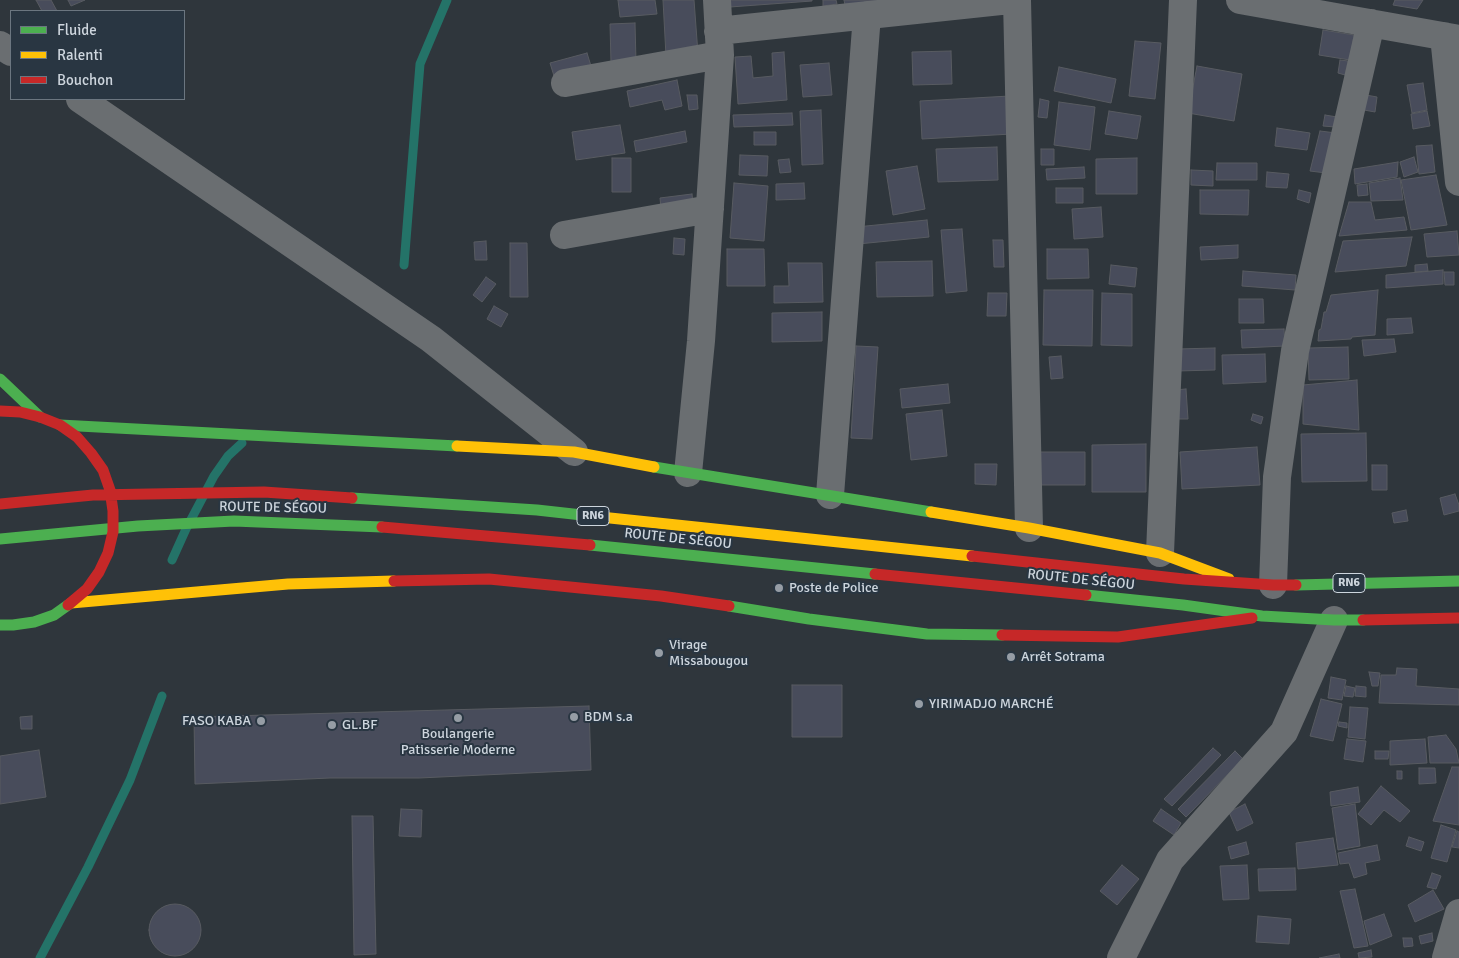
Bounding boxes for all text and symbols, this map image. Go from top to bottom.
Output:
legend [10,10,185,100]
text: Fluide [57,21,97,39]
text: Ralenti [57,46,103,64]
text: Bouchon [57,71,113,89]
street label: ROUTE DE SÉGOU [219,499,327,517]
road number: RN6 [577,506,609,526]
street label: ROUTE DE SÉGOU [623,525,733,553]
street label: ROUTE DE SÉGOU [1026,566,1136,594]
road number: RN6 [1333,574,1365,592]
place label: Poste de Police [789,580,879,596]
marker: Poste de Police [773,582,785,594]
place label: Virage Missabougou [669,637,748,670]
marker: Virage Missabougou [653,647,665,659]
place label: Arrêt Sotrama [1021,649,1105,665]
marker: Arrêt Sotrama [1005,651,1017,663]
place label: YIRIMADJO MARCHÉ [929,696,1054,712]
marker: YIRIMADJO MARCHÉ [913,698,925,710]
place label: BDM s.a [584,709,633,725]
marker: BDM s.a [568,711,580,723]
marker: Boulangerie Patisserie Moderne [452,712,464,724]
place label: FASO KABA [182,713,251,729]
marker: FASO KABA [255,715,267,727]
place label: GL.BF [342,717,378,733]
marker: GL.BF [326,719,338,731]
place label: Boulangerie Patisserie Moderne [401,726,515,759]

